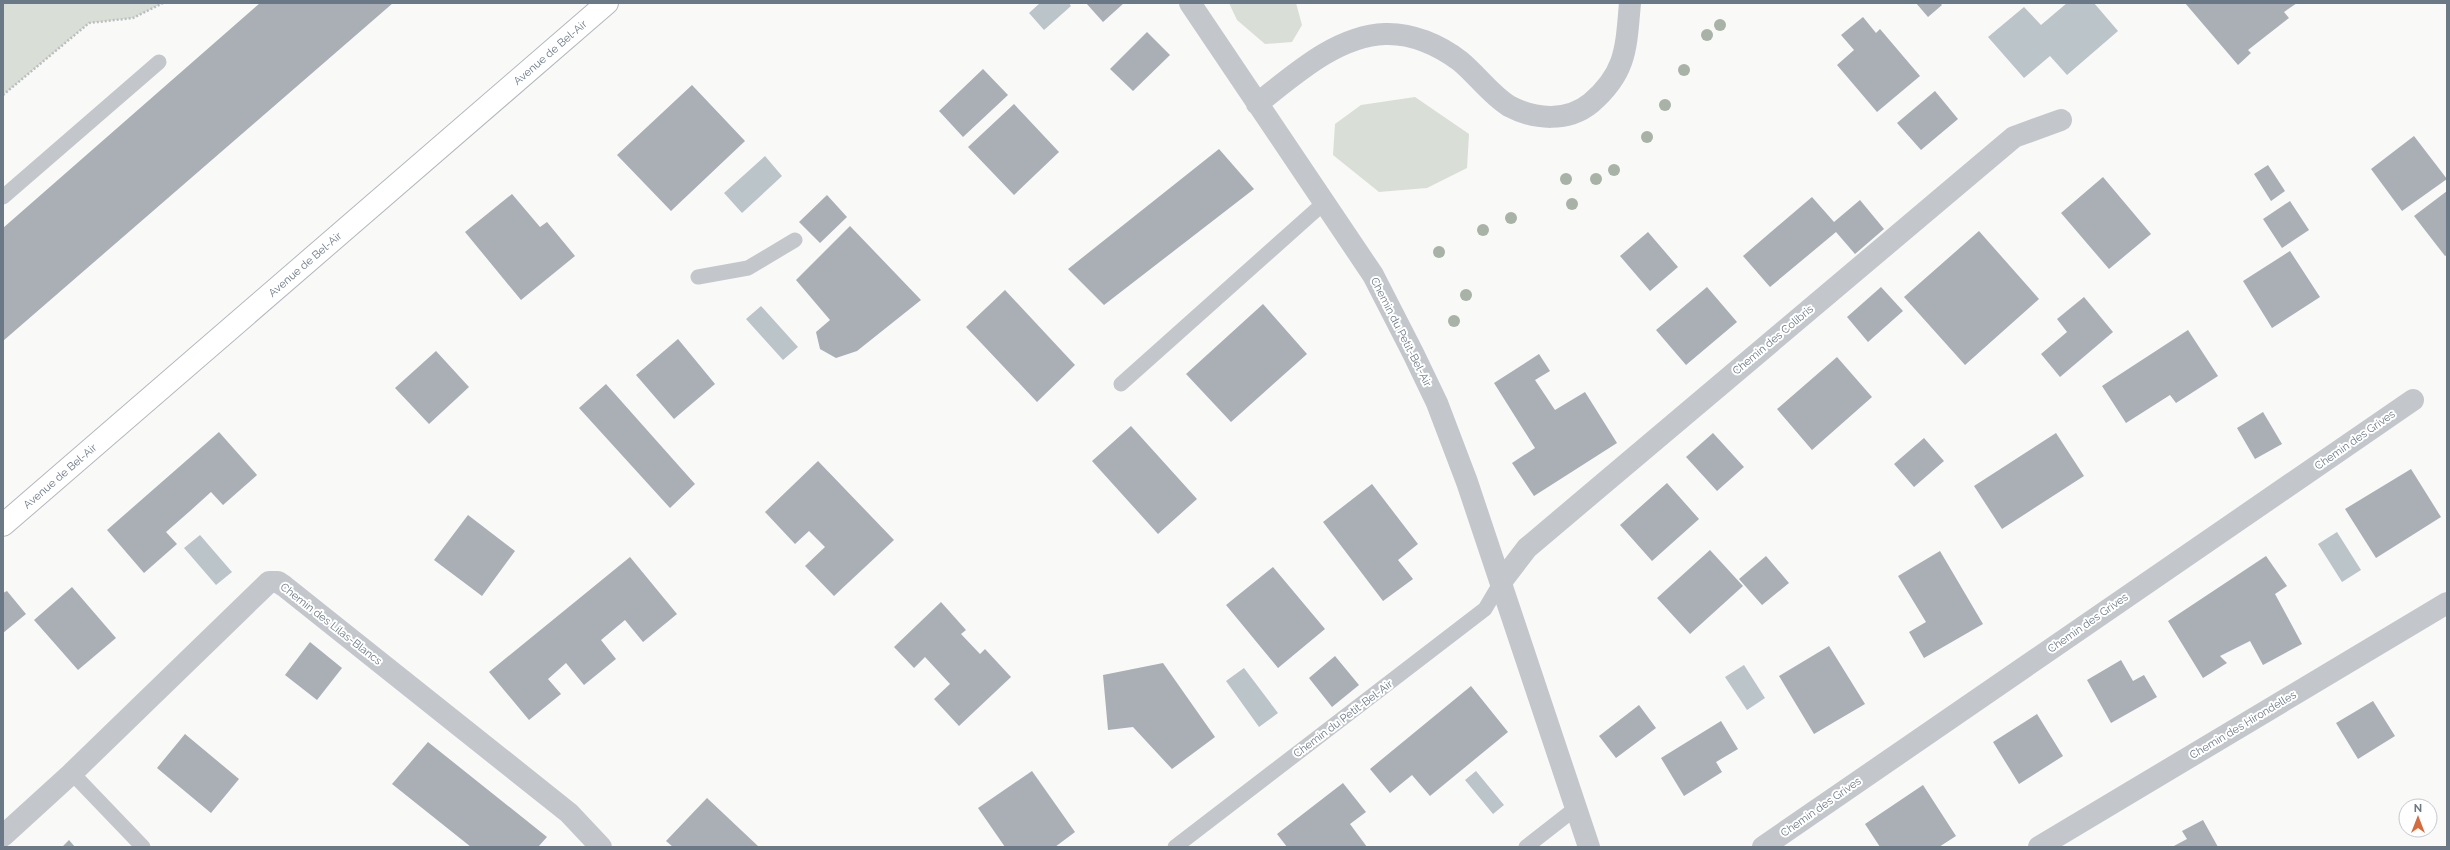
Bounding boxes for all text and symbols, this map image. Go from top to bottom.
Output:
street label: Avenue de Bel-Air [511,17,589,87]
street label: Avenue de Bel-Air [266,229,344,299]
street label: Chemin du Petit-Bel-Air [1368,275,1434,389]
street label: Chemin des Colibris [1730,302,1816,378]
street label: Chemin des Grives [2312,407,2398,473]
street label: Avenue de Bel-Air [20,441,99,511]
street label: Chemin des Lilas-Blancs [278,580,384,668]
street label: Chemin des Grives [2045,590,2131,656]
street label: Chemin du Petit-Bel-Air [1291,677,1395,761]
street label: Chemin des Hirondelles [2187,688,2299,762]
street label: Chemin des Grives [1778,774,1864,840]
north arrow [2398,798,2438,838]
text: N [2414,802,2422,815]

